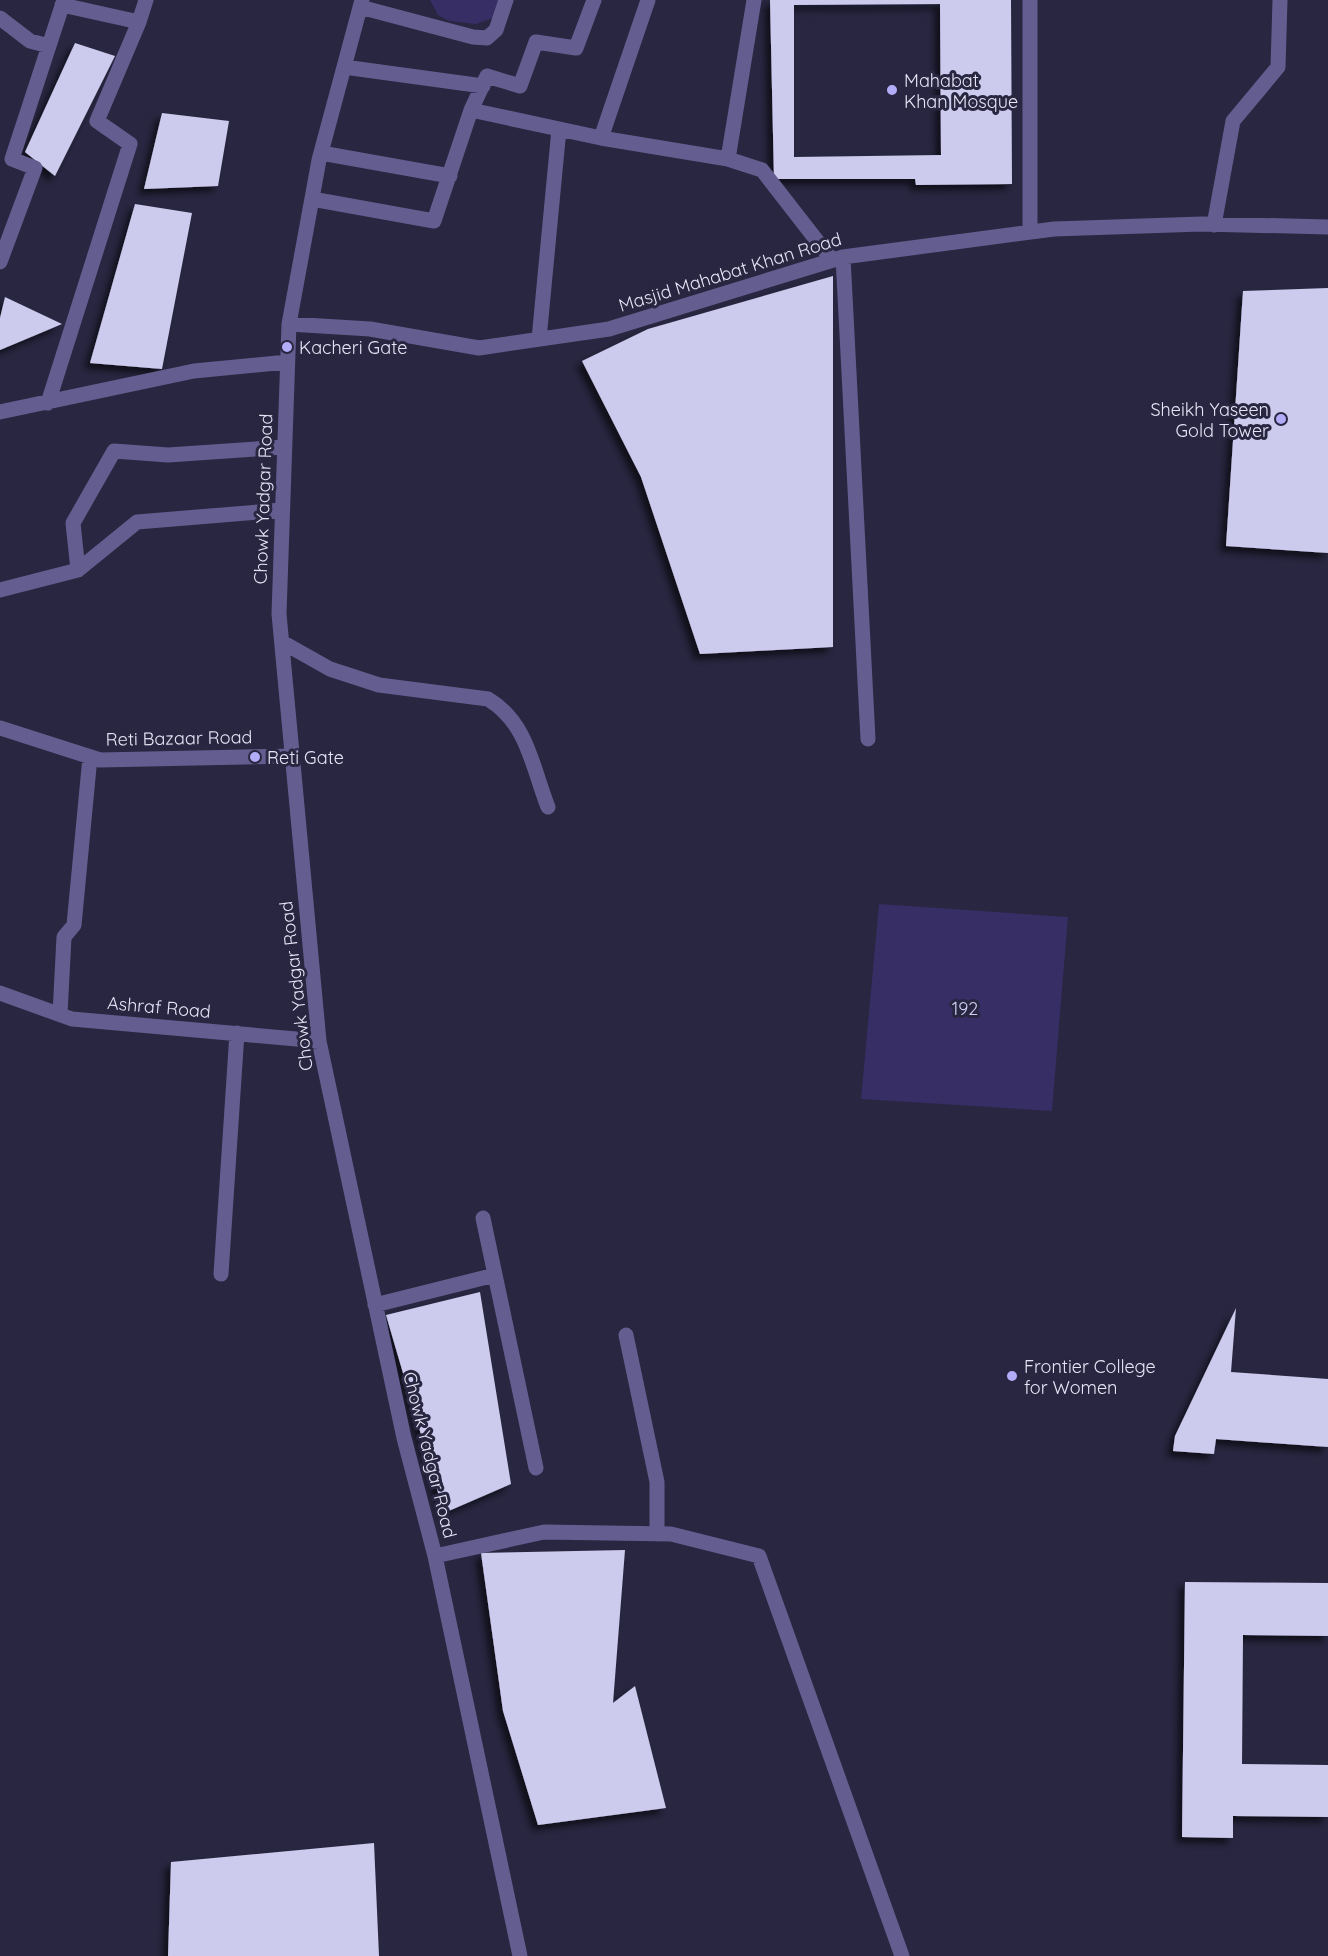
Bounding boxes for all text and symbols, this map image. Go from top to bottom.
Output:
place label: Mahabat Khan Mosque [904,69,1018,113]
marker: Mahabat Khan Mosque [885,83,899,97]
street label: Masjid Mahabat Khan Road [616,227,844,317]
place label: Kacheri Gate [299,336,407,359]
marker: Kacheri Gate [280,340,294,354]
place label: Sheikh Yaseen Gold Tower [1150,398,1269,442]
marker: Sheikh Yaseen Gold Tower [1274,412,1288,426]
street label: Chowk Yadgar Road [249,413,277,585]
street label: Reti Bazaar Road [105,725,253,751]
place label: Reti Gate [267,746,344,769]
marker: Reti Gate [248,750,262,764]
street label: Chowk Yadgar Road [274,900,318,1072]
street label: Ashraf Road [106,991,212,1023]
park label: 192 [952,997,978,1020]
place label: Frontier College for Women [1024,1355,1156,1399]
street label: Chowk Yadgar Road [398,1369,462,1541]
marker: Frontier College for Women [1005,1369,1019,1383]

